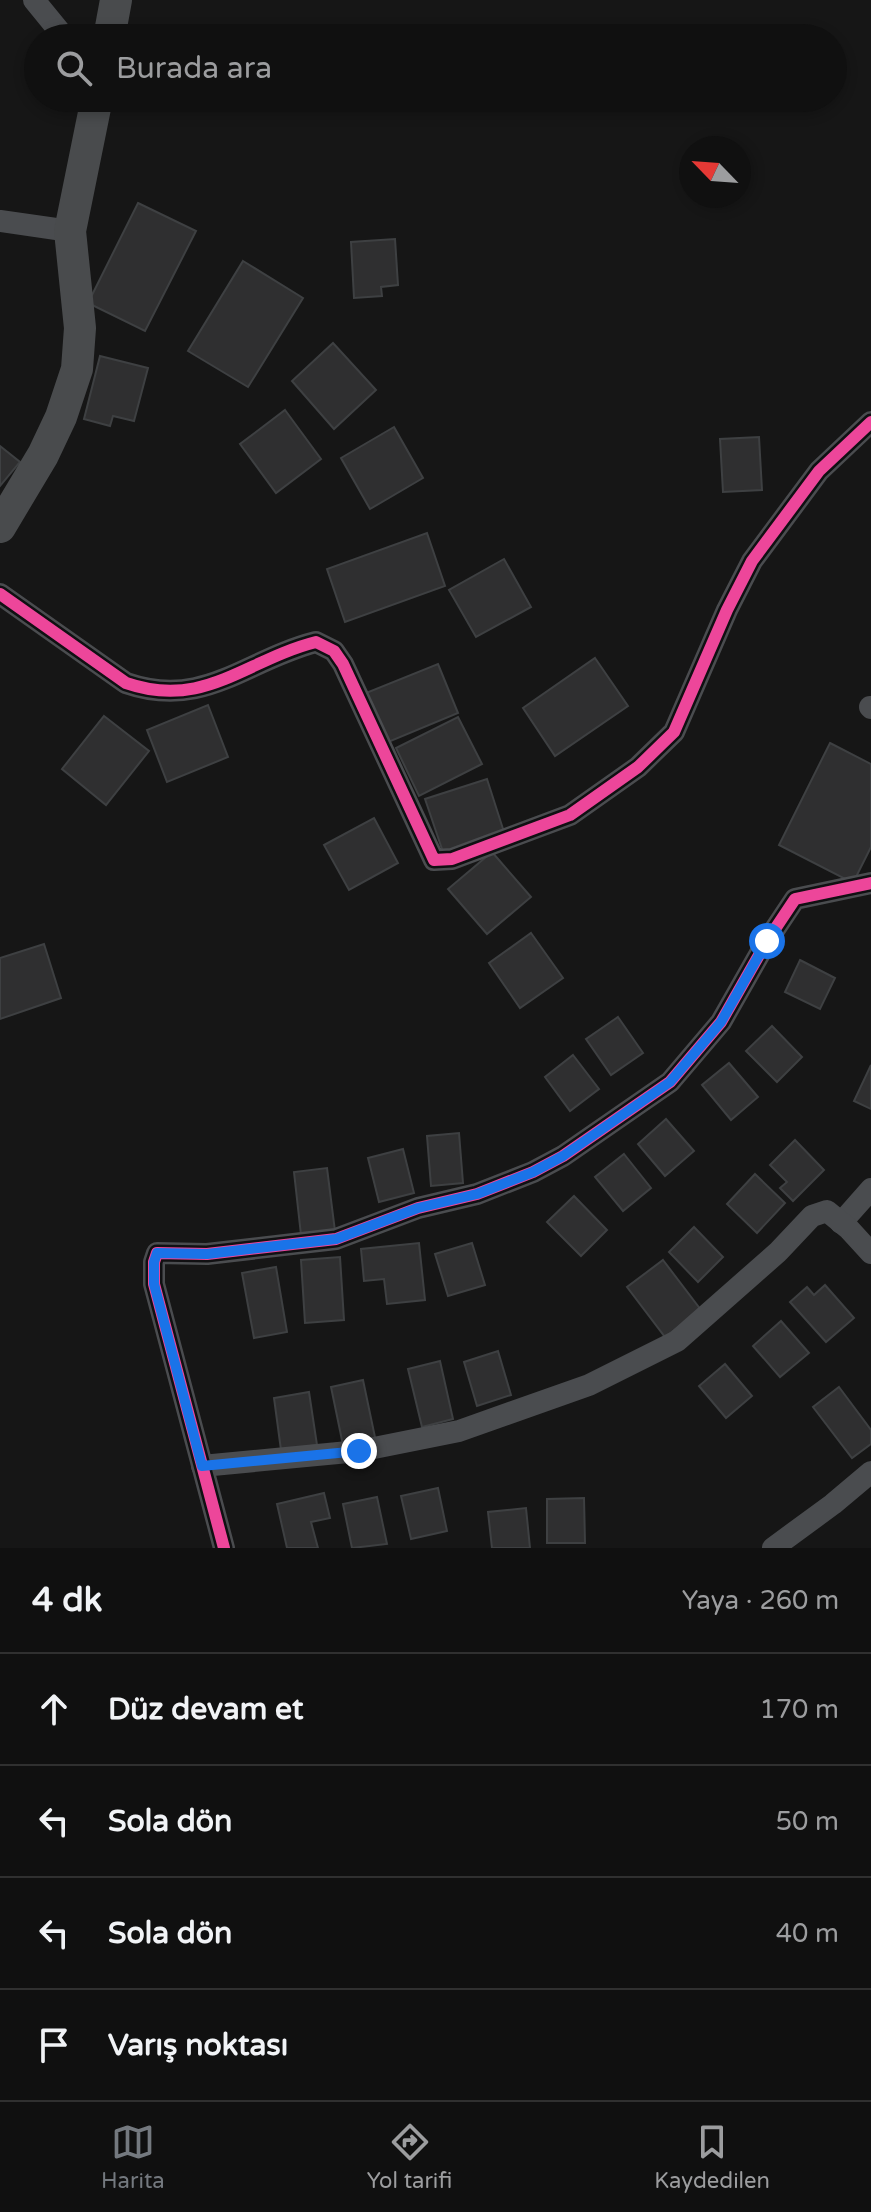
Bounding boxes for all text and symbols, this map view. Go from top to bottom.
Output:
search box [24,24,847,112]
icon: search [52,46,96,90]
text: Burada ara [116,50,272,87]
north arrow [679,136,751,208]
route start [749,923,785,959]
route end [341,1433,377,1469]
text: 4 dk [32,1580,102,1621]
text: Yaya · 260 m [682,1585,839,1616]
icon: ahead [32,1687,76,1731]
text: Düz devam et [108,1691,303,1728]
text: 170 m [759,1694,839,1725]
icon: left [32,1799,76,1843]
text: Sola dön [108,1803,232,1840]
text: 50 m [776,1806,839,1837]
icon: left [32,1911,76,1955]
text: Sola dön [108,1915,232,1952]
text: 40 m [776,1918,839,1949]
icon: arrive [32,2023,76,2067]
text: Varış noktası [108,2027,288,2064]
tab: Harita [101,2120,165,2194]
tab: Yol tarifi [367,2120,452,2194]
tab: Kaydedilen [654,2120,770,2194]

